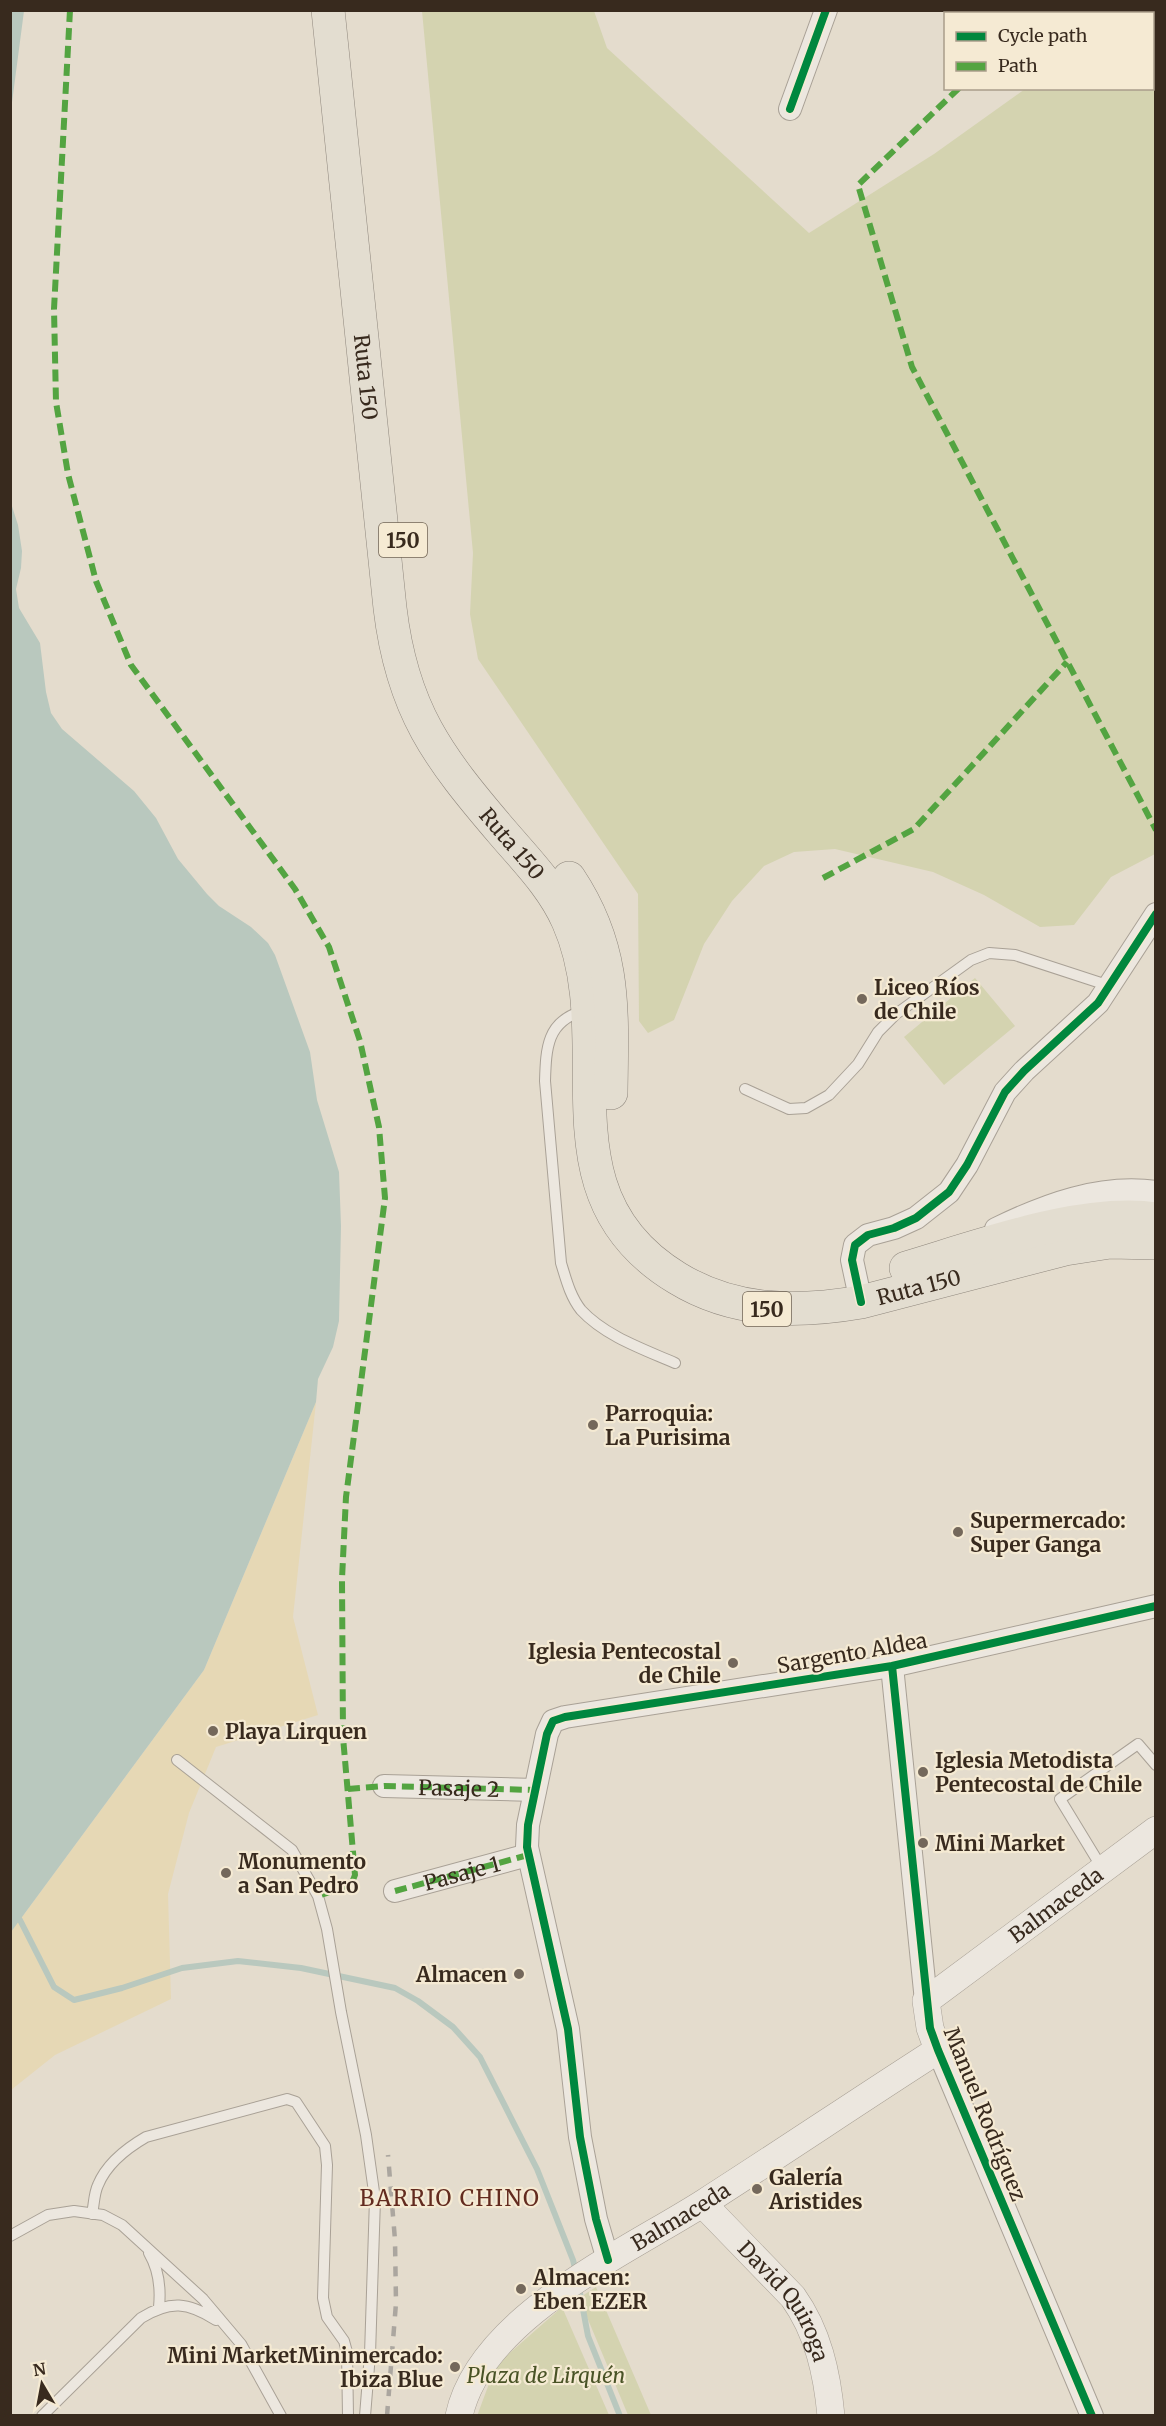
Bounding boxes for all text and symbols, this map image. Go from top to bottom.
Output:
legend [944,12,1154,90]
text: Cycle path [998,24,1088,47]
text: Path [998,54,1038,77]
street label: Ruta 150 [348,333,384,421]
road number: 150 [379,523,427,557]
street label: Ruta 150 [474,802,551,885]
place label: Liceo Ríos de Chile [874,974,980,1025]
marker: Liceo Ríos de Chile [855,992,869,1006]
street label: Ruta 150 [874,1263,964,1311]
road number: 150 [743,1292,791,1326]
place label: Parroquia: La Purisima [605,1400,731,1451]
marker: Parroquia: La Purisima [586,1418,600,1432]
place label: Supermercado: Super Ganga [970,1507,1126,1558]
marker: Supermercado: Super Ganga [951,1525,965,1539]
street label: Sargento Aldea [775,1627,929,1679]
place label: Iglesia Pentecostal de Chile [528,1638,721,1689]
marker: Iglesia Pentecostal de Chile [726,1656,740,1670]
place label: Playa Lirquen [225,1718,367,1745]
marker: Playa Lirquen [206,1724,220,1738]
place label: Iglesia Metodista Pentecostal de Chile [935,1747,1142,1798]
marker: Iglesia Metodista Pentecostal de Chile [916,1765,930,1779]
street label: Pasaje 2 [418,1773,500,1803]
place label: Mini Market [935,1830,1066,1857]
marker: Mini Market [916,1836,930,1850]
place label: Monumento a San Pedro [238,1848,366,1899]
street label: Pasaje 1 [420,1850,503,1896]
street label: Balmaceda [1003,1861,1108,1948]
marker: Monumento a San Pedro [219,1866,233,1880]
place label: Almacen [415,1961,507,1988]
marker: Almacen [512,1967,526,1981]
street label: Manuel Rodríguez [938,2023,1032,2205]
place label: Galería Aristides [768,2164,863,2215]
street label: Balmaceda [626,2176,735,2256]
marker: Galería Aristides [750,2182,764,2196]
district label: BARRIO CHINO [360,2184,540,2212]
street label: David Quiroga [732,2235,835,2365]
place label: Almacen: Eben EZER [532,2264,648,2315]
marker: Almacen: Eben EZER [514,2282,528,2296]
place label: Mini MarketMinimercado: Ibiza Blue [167,2342,443,2393]
north arrow [12,2354,72,2414]
text: N [31,2358,48,2380]
marker: Mini MarketMinimercado: Ibiza Blue [448,2360,462,2374]
park label: Plaza de Lirquén [467,2362,625,2389]

